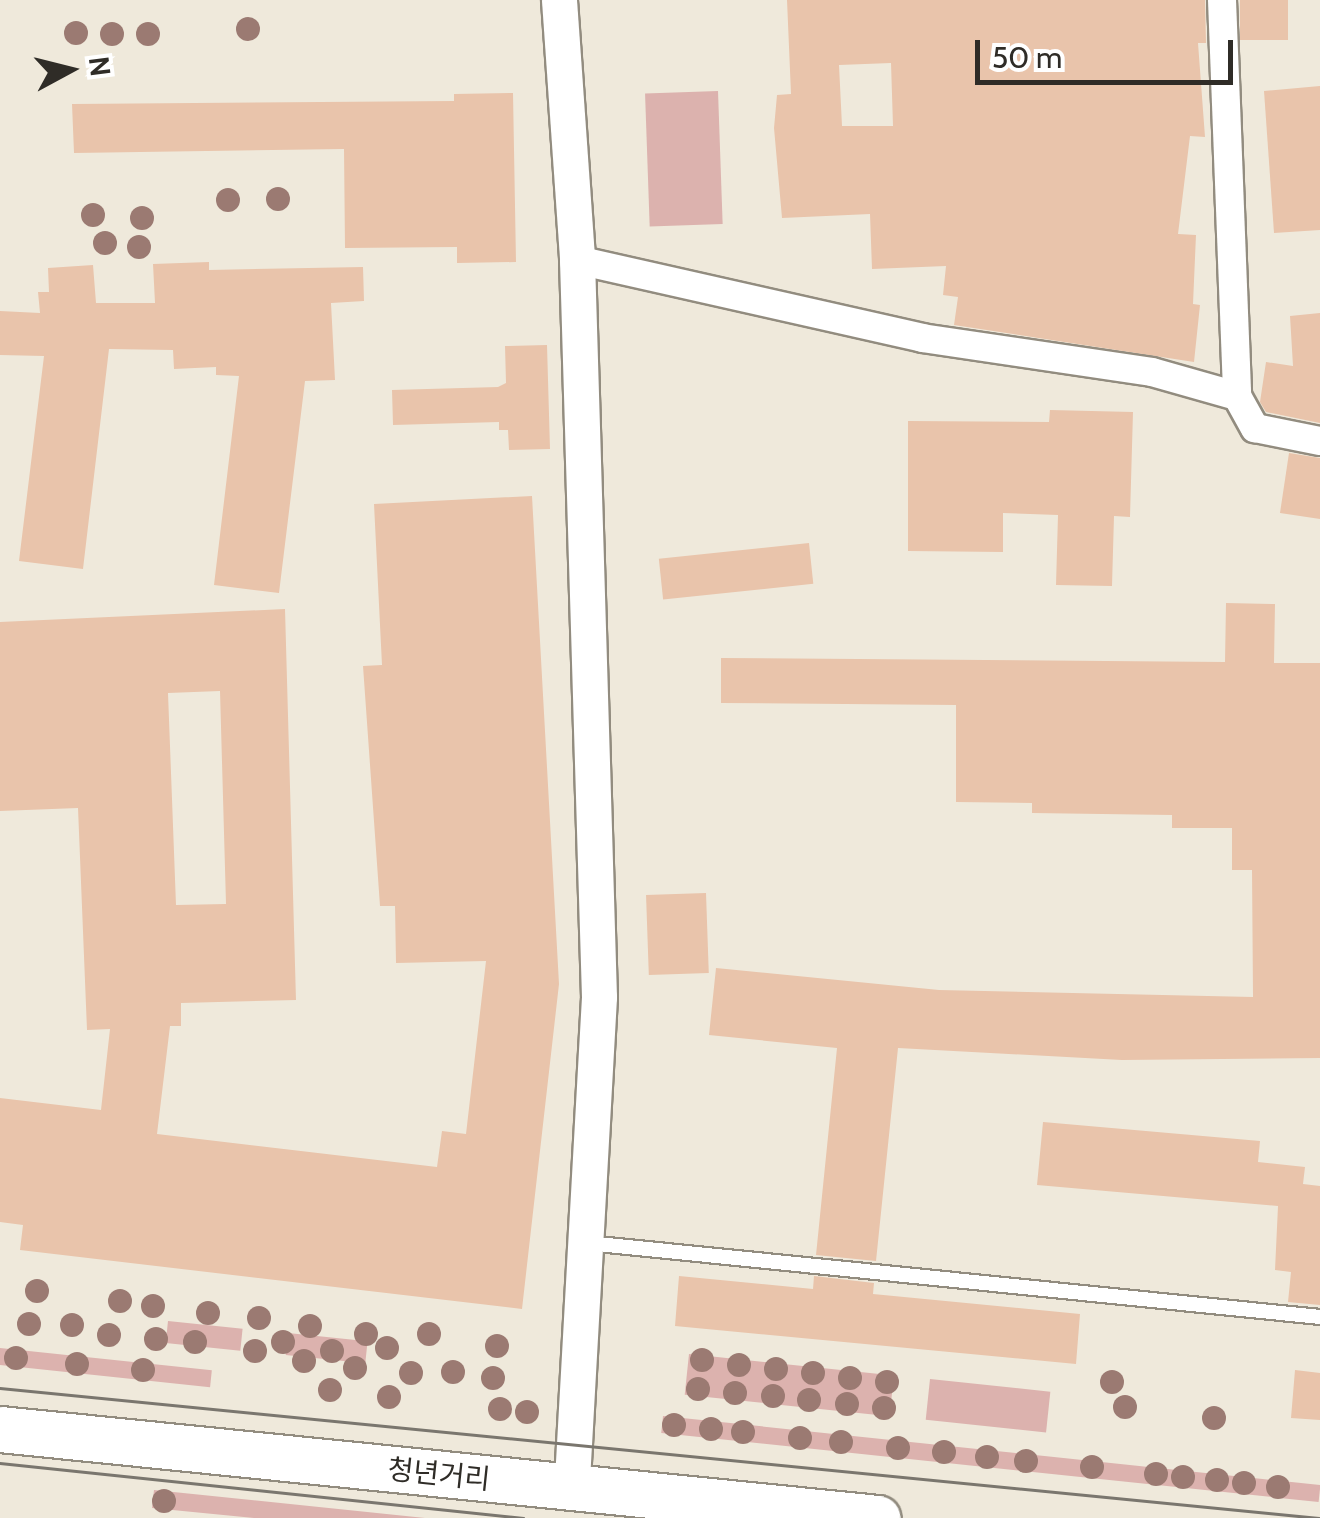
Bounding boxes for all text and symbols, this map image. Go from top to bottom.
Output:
north arrow [20,20,120,120]
scale bar [980,20,1238,82]
text: 50 m [992,39,1062,76]
text: N [82,54,118,78]
street label: 청년거리 [386,1452,492,1496]

